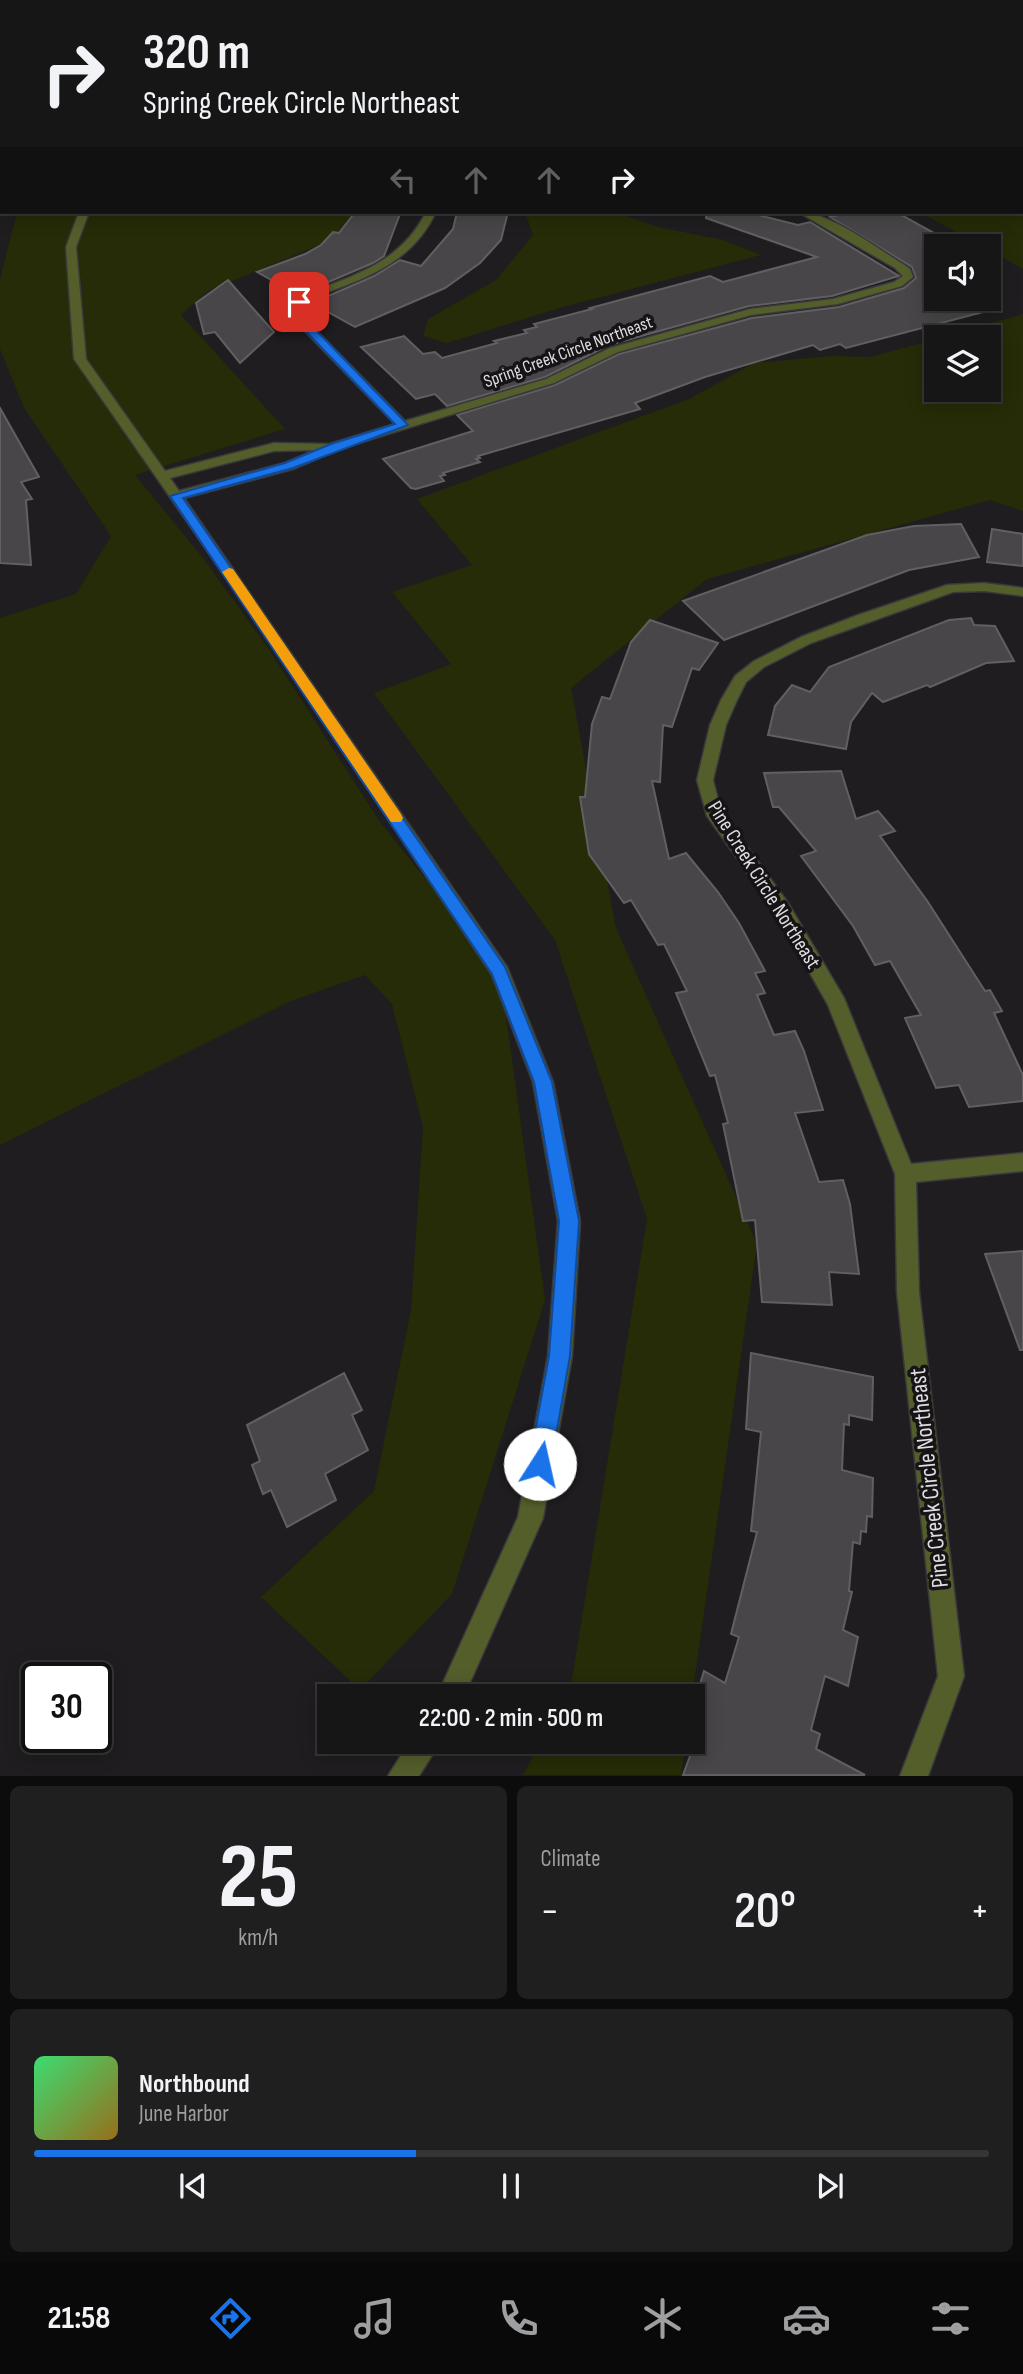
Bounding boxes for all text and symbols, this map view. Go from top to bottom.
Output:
text: 320 m [143,24,250,83]
icon: right [28,28,119,119]
text: Spring Creek Circle Northeast [143,84,460,123]
icon: left [384,161,422,199]
icon: ahead [457,161,495,199]
icon: ahead [530,161,568,199]
icon: right [603,161,641,199]
map controls [924,234,1001,402]
button: sound [924,234,1001,311]
pin [269,272,329,332]
icon: arrive [280,283,318,321]
street label: Spring Creek Circle Northeast [481,312,656,392]
button: layers [924,325,1001,402]
street label: Pine Creek Circle Northeast [702,797,826,973]
street label: Pine Creek Circle Northeast [903,1367,955,1589]
position arrow [503,1427,577,1501]
speed limit sign: 30 [21,1662,112,1753]
text: 22:00 · 2 min · 500 m [419,1703,603,1734]
text: 25 [218,1824,298,1933]
text: Climate [541,1845,600,1873]
text: 20° [734,1880,796,1943]
text: − [541,1889,559,1934]
text: + [970,1889,989,1934]
text: km/h [238,1924,278,1952]
text: Northbound [139,2069,250,2100]
text: June Harbor [139,2100,229,2128]
icon: previous [174,2167,212,2205]
icon: pause [492,2167,530,2205]
icon: next [811,2167,849,2205]
icon: directions [206,2294,255,2343]
icon: music [350,2294,399,2343]
icon: phone [494,2294,543,2343]
icon: climate [638,2294,687,2343]
icon: car [782,2294,831,2343]
icon: filters [926,2294,975,2343]
text: 21:58 [48,2299,110,2338]

